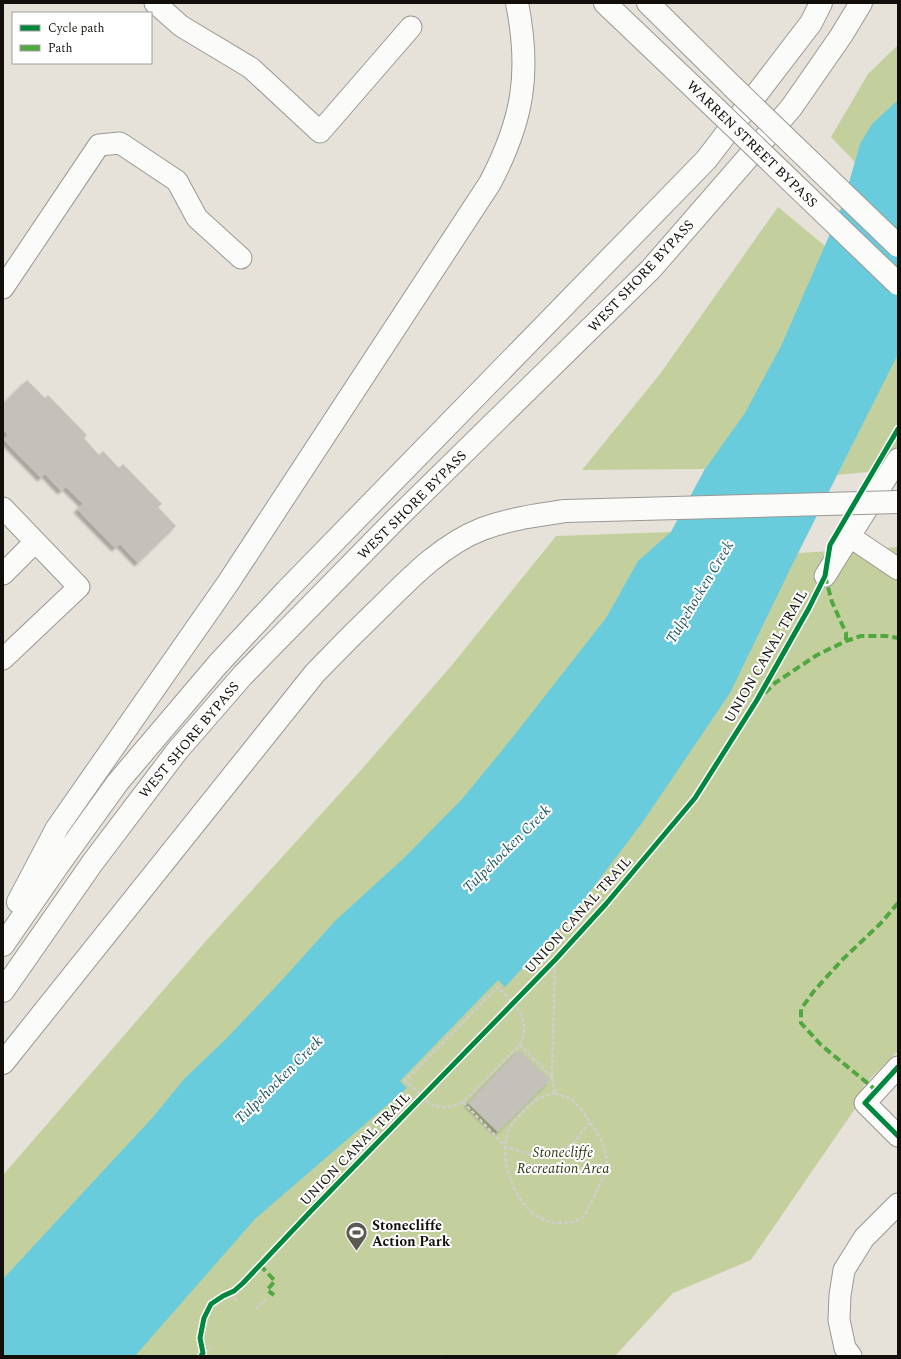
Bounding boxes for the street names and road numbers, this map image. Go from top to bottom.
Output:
street label: WARREN STREET BYPASS [682,76,822,212]
street label: WEST SHORE BYPASS [583,215,699,337]
street label: WEST SHORE BYPASS [353,446,471,564]
street label: UNION CANAL TRAIL [719,585,813,727]
street label: WEST SHORE BYPASS [134,677,244,803]
street label: UNION CANAL TRAIL [520,852,636,978]
street label: UNION CANAL TRAIL [295,1087,415,1211]

